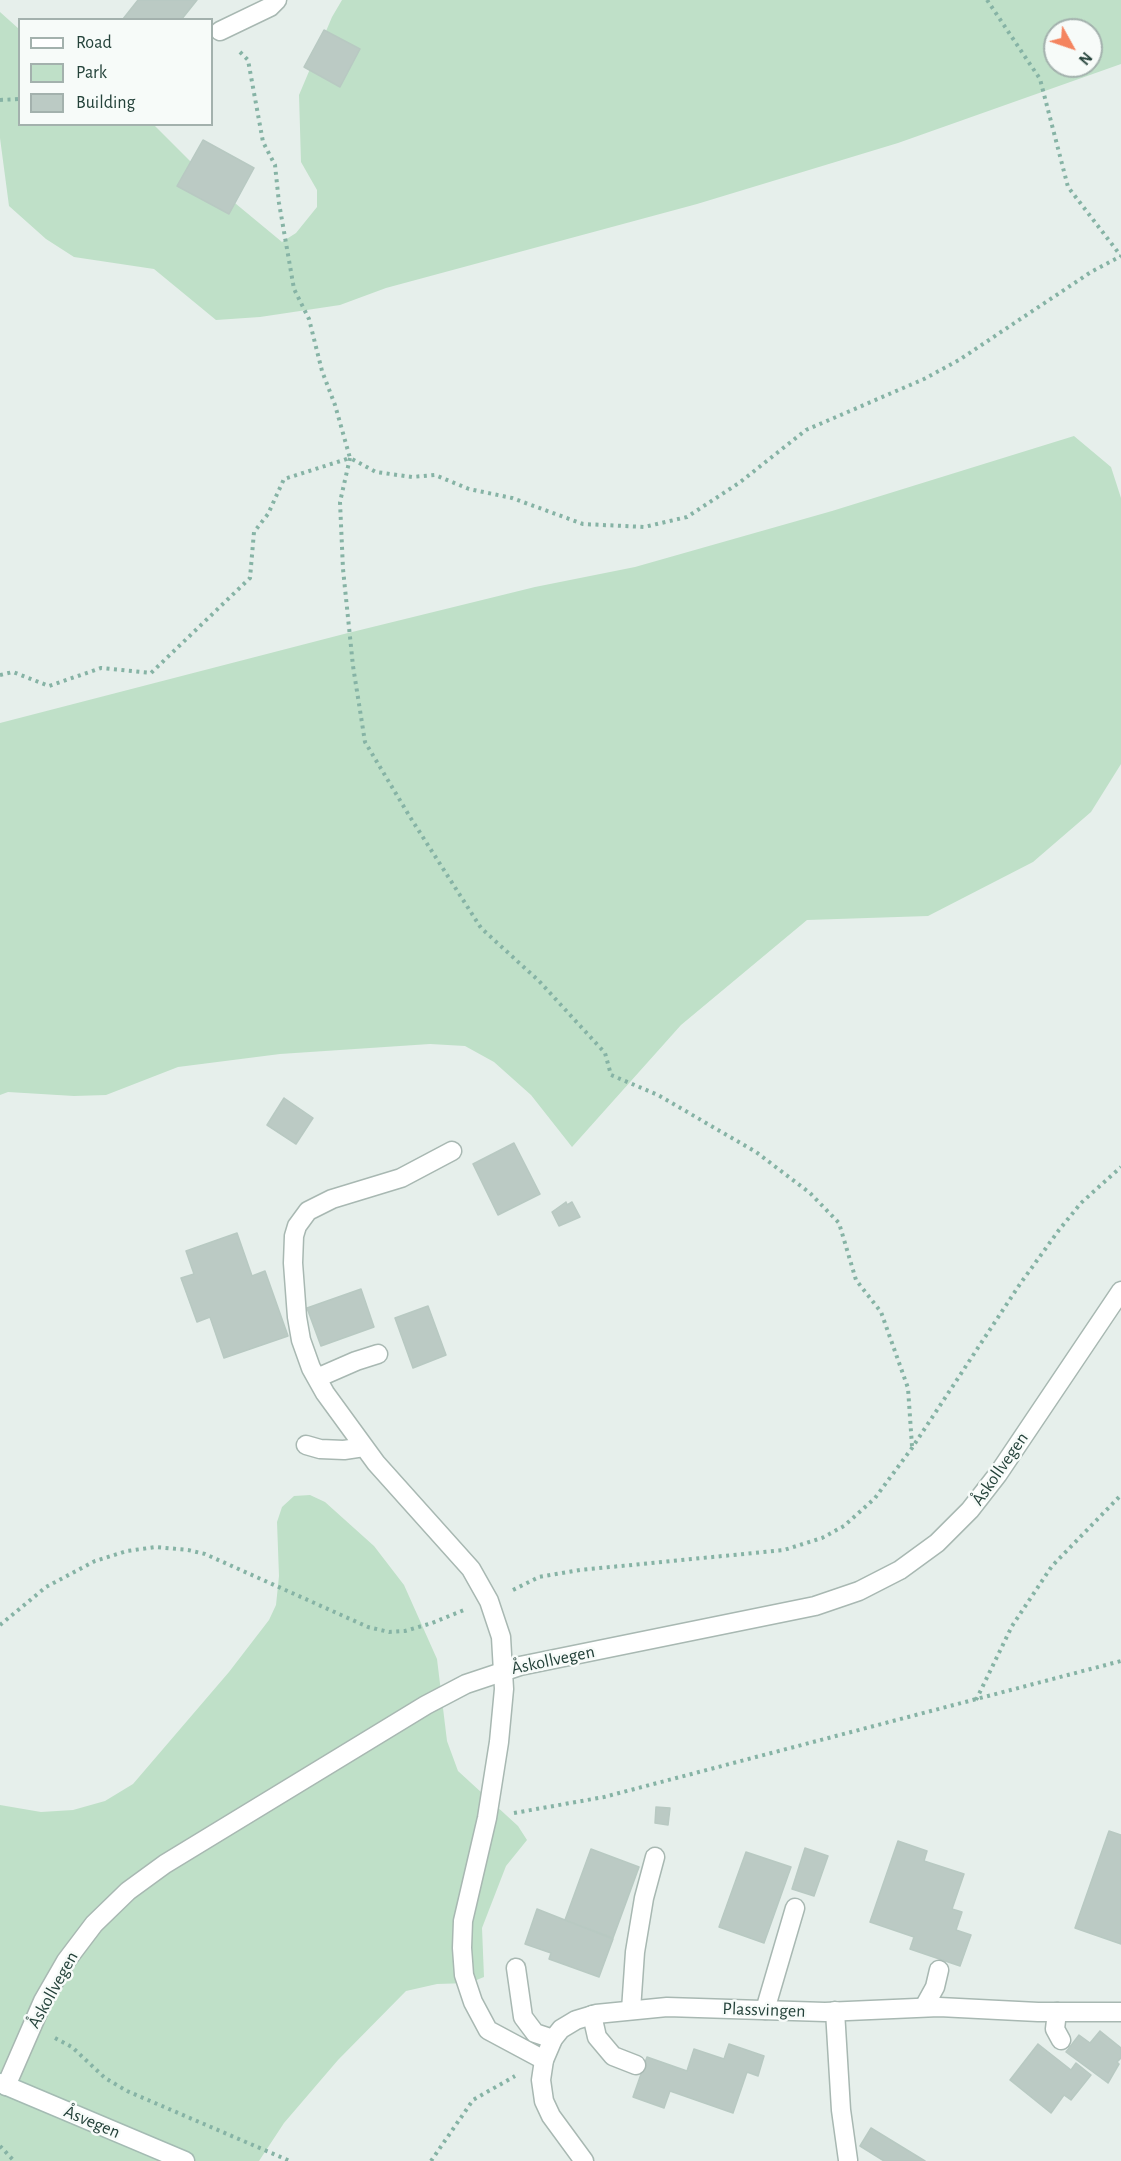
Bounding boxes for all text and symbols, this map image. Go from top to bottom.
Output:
legend [18,18,213,126]
north arrow [1043,18,1103,78]
text: Road [76,34,112,52]
text: N [1076,49,1095,68]
text: Park [76,64,107,82]
text: Building [76,94,135,112]
street label: Åskollvegen [967,1428,1033,1510]
street label: Åskollvegen [509,1641,597,1679]
street label: Åskollvegen [23,1948,83,2032]
street label: Plassvingen [722,1998,806,2022]
street label: Åsvegen [61,2101,123,2143]

